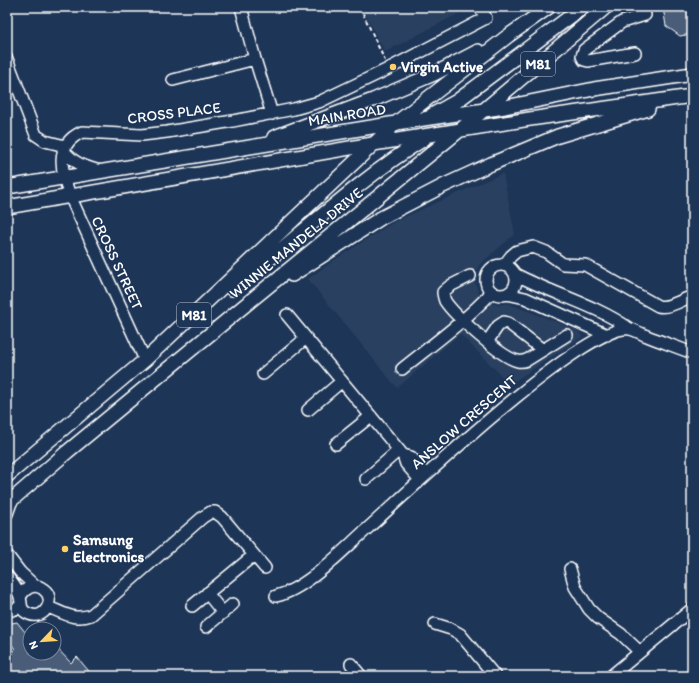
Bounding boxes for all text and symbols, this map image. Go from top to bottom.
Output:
road number: M81 [521,52,555,76]
place label: Virgin Active [401,58,483,77]
marker: Virgin Active [388,62,398,72]
street label: CROSS PLACE [126,98,222,128]
street label: MAIN ROAD [307,100,387,130]
street label: WINNIE MANDELA DRIVE [226,184,366,302]
street label: CROSS STREET [87,213,147,313]
road number: M81 [177,303,211,327]
street label: ANSLOW CRESCENT [407,371,521,473]
place label: Samsung Electronics [73,531,145,566]
marker: Samsung Electronics [60,544,70,554]
north arrow [22,621,62,661]
text: N [26,639,41,651]

